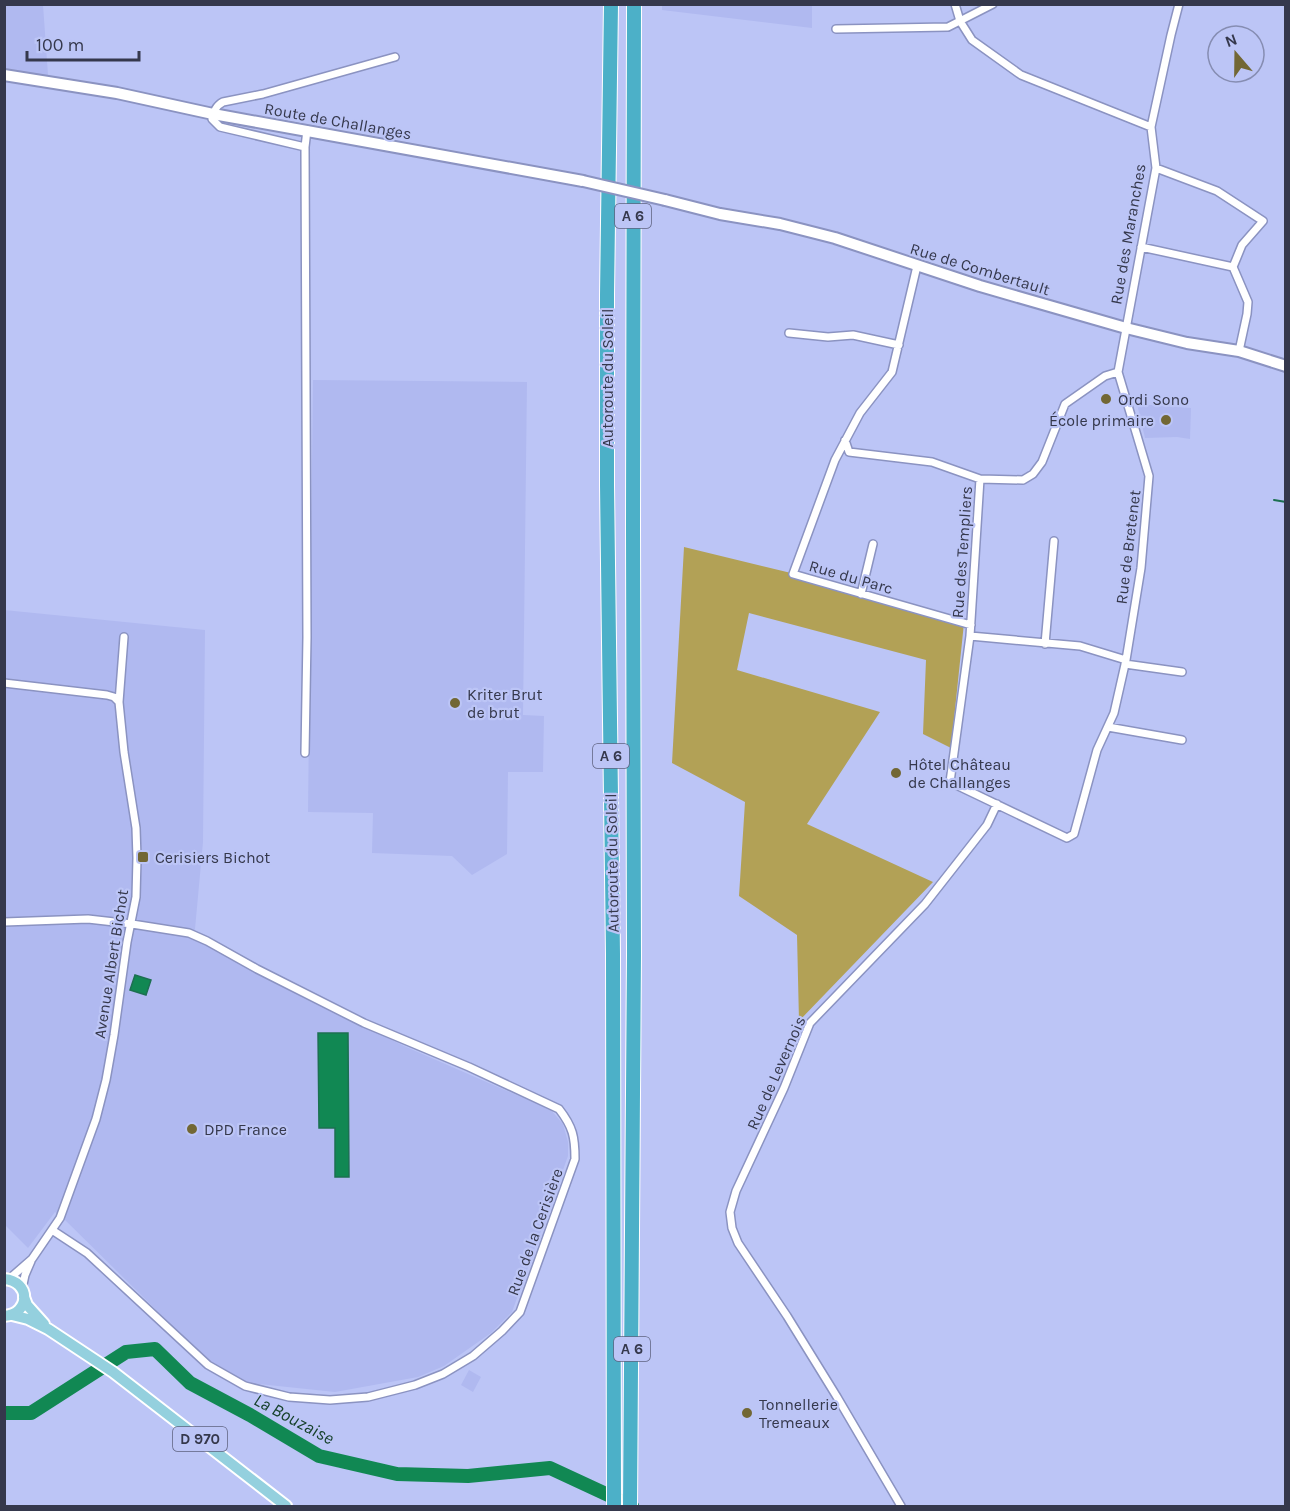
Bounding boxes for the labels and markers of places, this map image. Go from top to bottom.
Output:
place label: Ordi Sono [1118,390,1189,409]
marker: Ordi Sono [1099,392,1113,406]
place label: École primaire [1049,411,1154,430]
marker: École primaire [1159,413,1173,427]
place label: Kriter Brut de brut [467,685,543,722]
marker: Kriter Brut de brut [448,696,462,710]
place label: Hôtel Château de Challanges [908,755,1011,792]
marker: Hôtel Château de Challanges [889,766,903,780]
place label: Cerisiers Bichot [155,848,270,867]
marker: Cerisiers Bichot [136,850,150,864]
place label: DPD France [204,1120,287,1139]
marker: DPD France [185,1122,199,1136]
place label: Tonnellerie Tremeaux [759,1395,838,1432]
marker: Tonnellerie Tremeaux [740,1406,754,1420]

